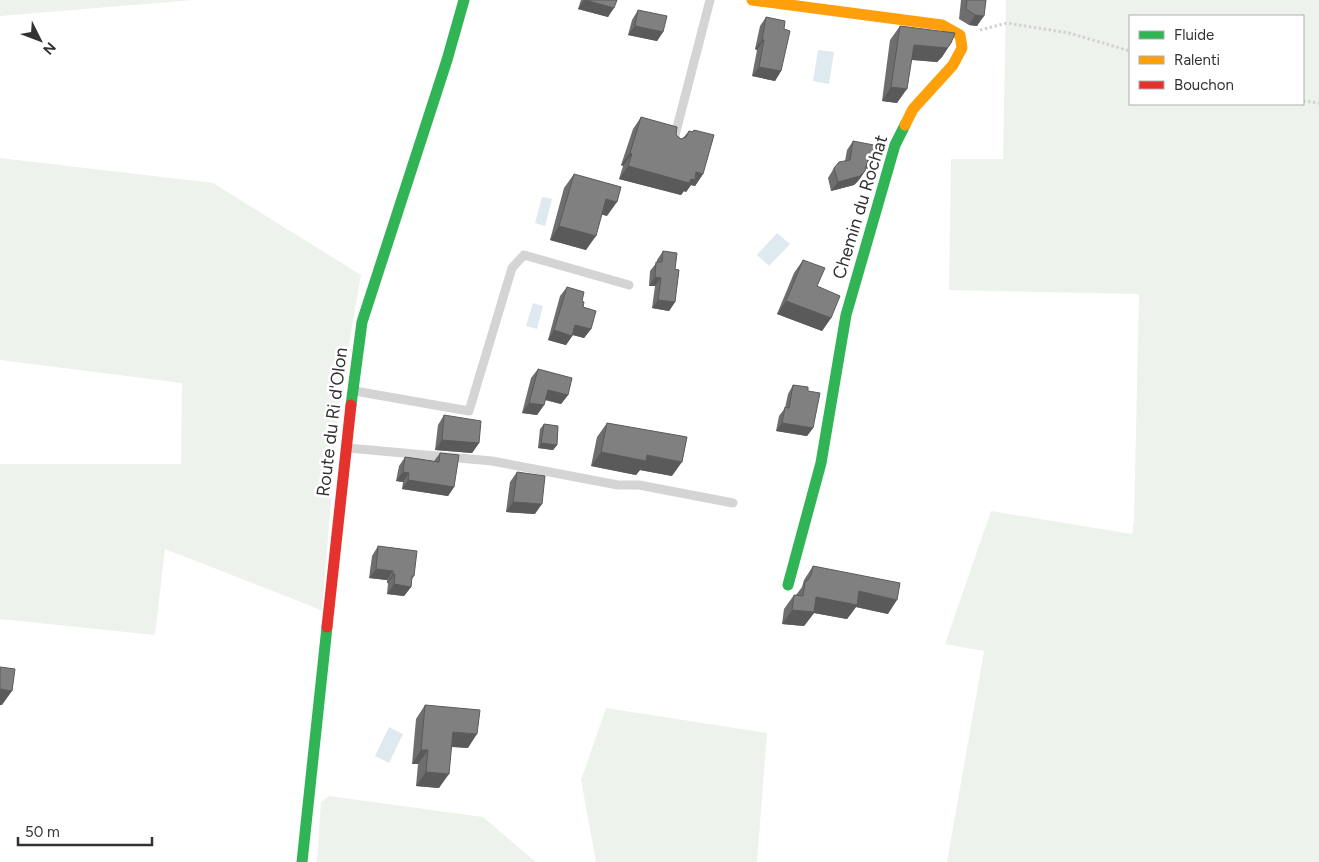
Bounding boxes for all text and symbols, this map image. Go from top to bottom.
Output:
north arrow [15,15,65,65]
legend [1129,15,1304,105]
text: Fluide [1174,26,1214,44]
text: N [39,39,59,58]
text: Ralenti [1174,51,1220,69]
text: Bouchon [1174,76,1234,94]
street label: Chemin du Rochat [828,132,892,282]
street label: Route du Ri d'Olon [312,346,352,498]
scale bar [18,814,151,846]
text: 50 m [25,823,60,841]

